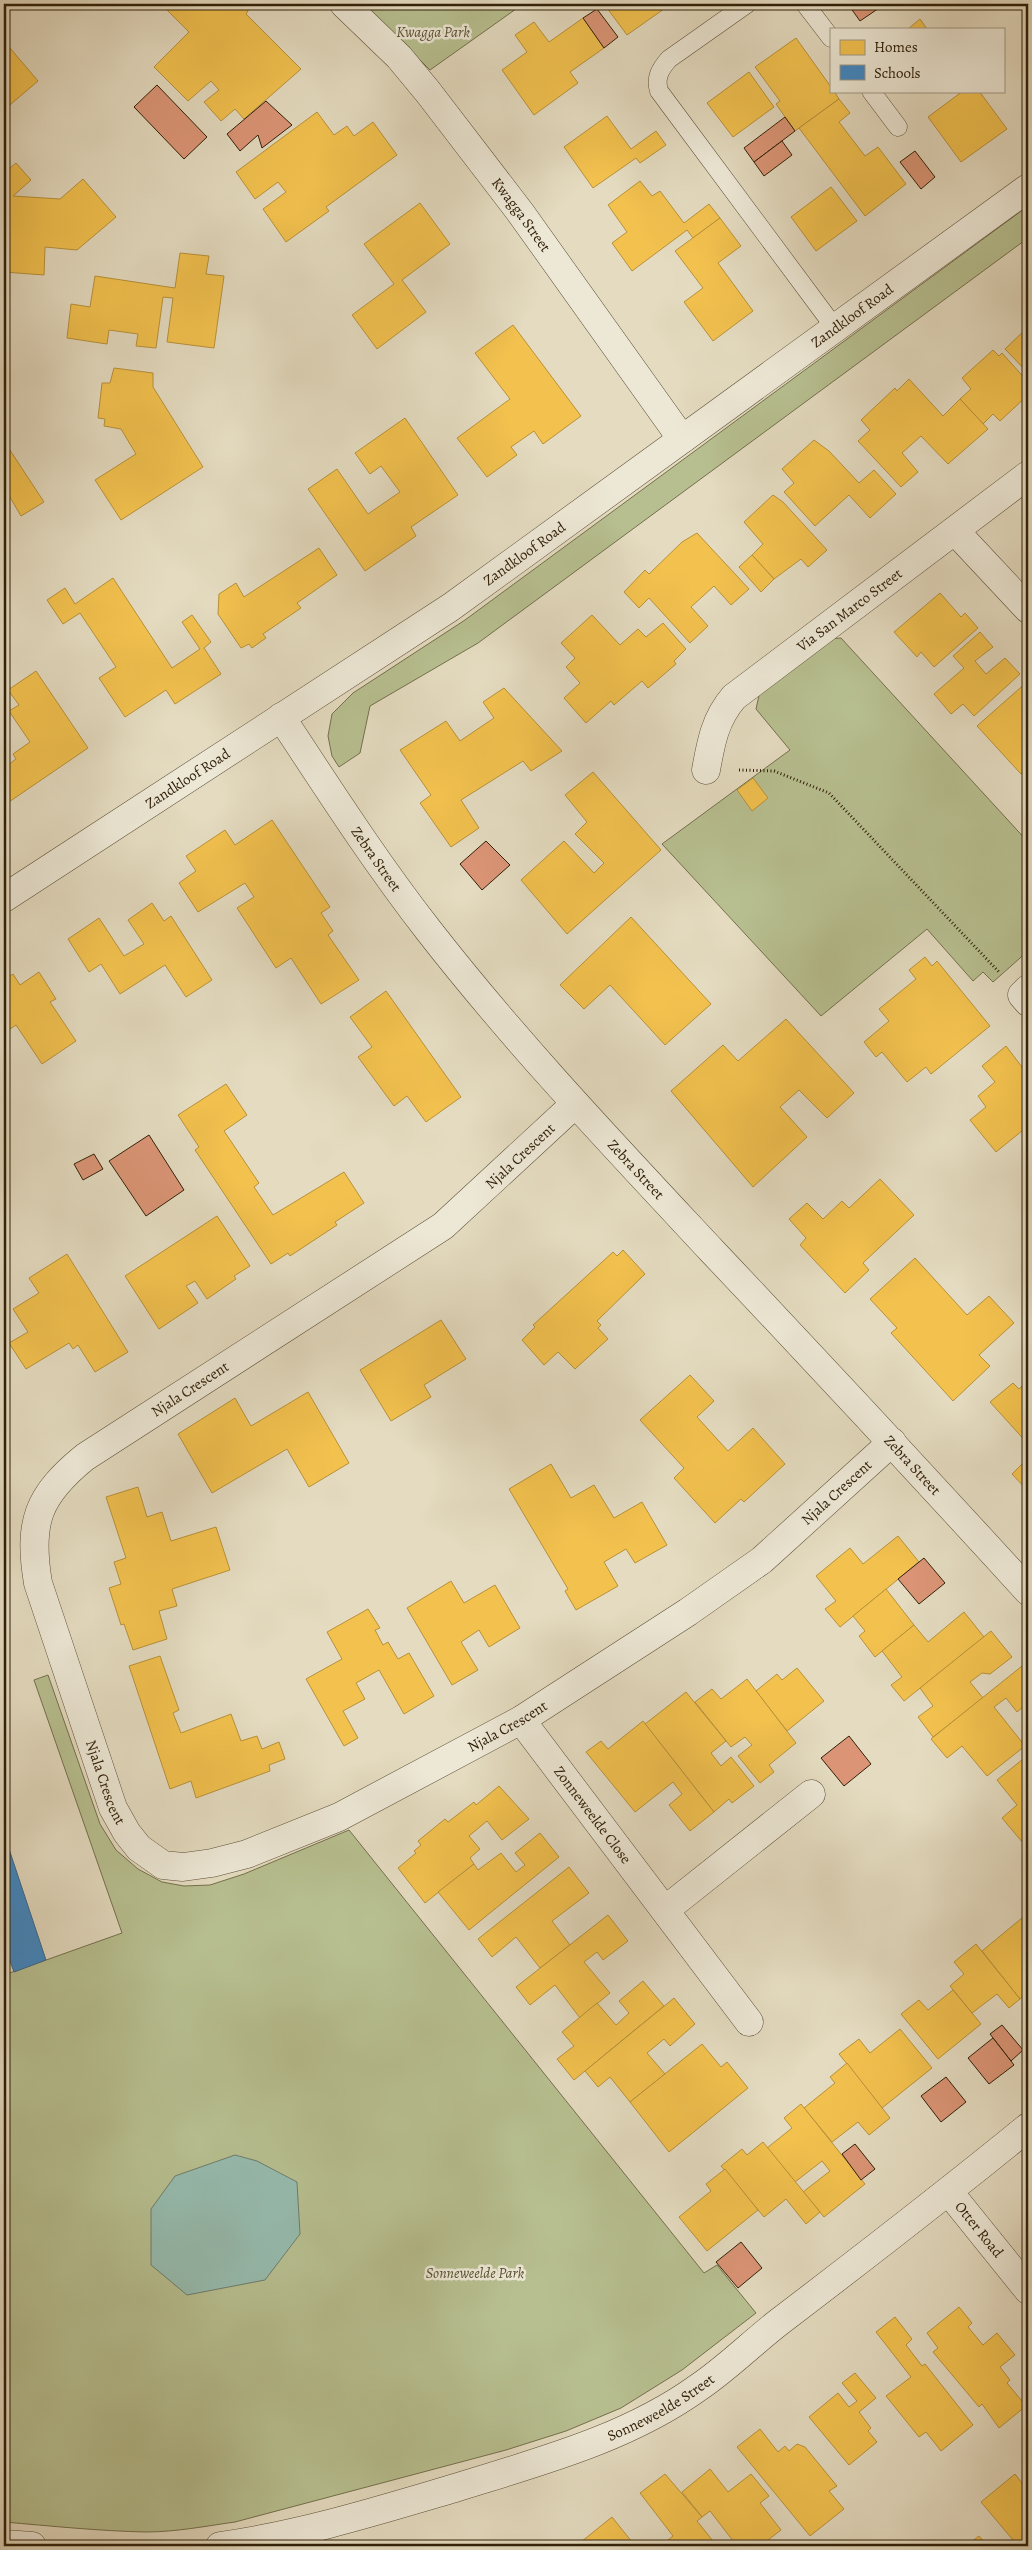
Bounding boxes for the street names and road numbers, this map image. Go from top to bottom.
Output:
street label: Kwagga Street [487,173,555,256]
street label: Zandkloof Road [807,279,898,352]
street label: Zandkloof Road [479,517,570,590]
street label: Via San Marco Street [792,563,906,657]
street label: Zandkloof Road [141,743,234,813]
street label: Zebra Street [346,823,406,896]
street label: Njala Crescent [481,1118,559,1194]
street label: Zebra Street [603,1135,669,1204]
street label: Njala Crescent [147,1356,233,1422]
street label: Zebra Street [880,1431,945,1500]
street label: Njala Crescent [797,1455,876,1530]
street label: Njala Crescent [464,1696,551,1757]
street label: Njala Crescent [81,1737,130,1828]
street label: Zonneweelde Close [549,1762,636,1868]
street label: Otter Road [950,2197,1009,2262]
street label: Sonneweelde Street [604,2369,719,2446]

